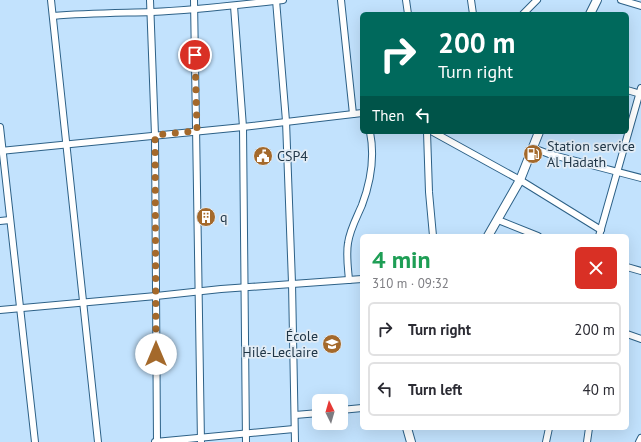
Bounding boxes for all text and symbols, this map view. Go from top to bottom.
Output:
text: 200 m [438,24,515,61]
icon: right [372,28,424,80]
pin [178,38,212,72]
icon: arrive [184,44,206,66]
text: Turn right [438,60,513,83]
icon: left [412,104,434,126]
text: Then [372,106,404,125]
place label: Station service Al Hadath [547,137,635,171]
fuel station icon: Station service Al Hadath [522,143,544,165]
public building icon: CSP4 [252,145,274,167]
place label: CSP4 [277,147,308,165]
building icon: q [195,206,217,228]
place label: q [220,208,228,226]
text: 4 min [372,244,431,275]
button: close [575,247,617,289]
text: 310 m · 09:32 [372,275,449,292]
icon: right [374,318,396,340]
text: Turn right [408,320,471,339]
text: 200 m [574,320,615,339]
place label: École Hilé-Leclaire [242,327,318,361]
position arrow [135,333,177,375]
school or university icon: École Hilé-Leclaire [321,333,343,355]
icon: left [374,378,396,400]
text: Turn left [408,380,462,399]
text: 40 m [582,380,615,399]
north arrow [312,394,348,430]
map controls [312,394,348,430]

